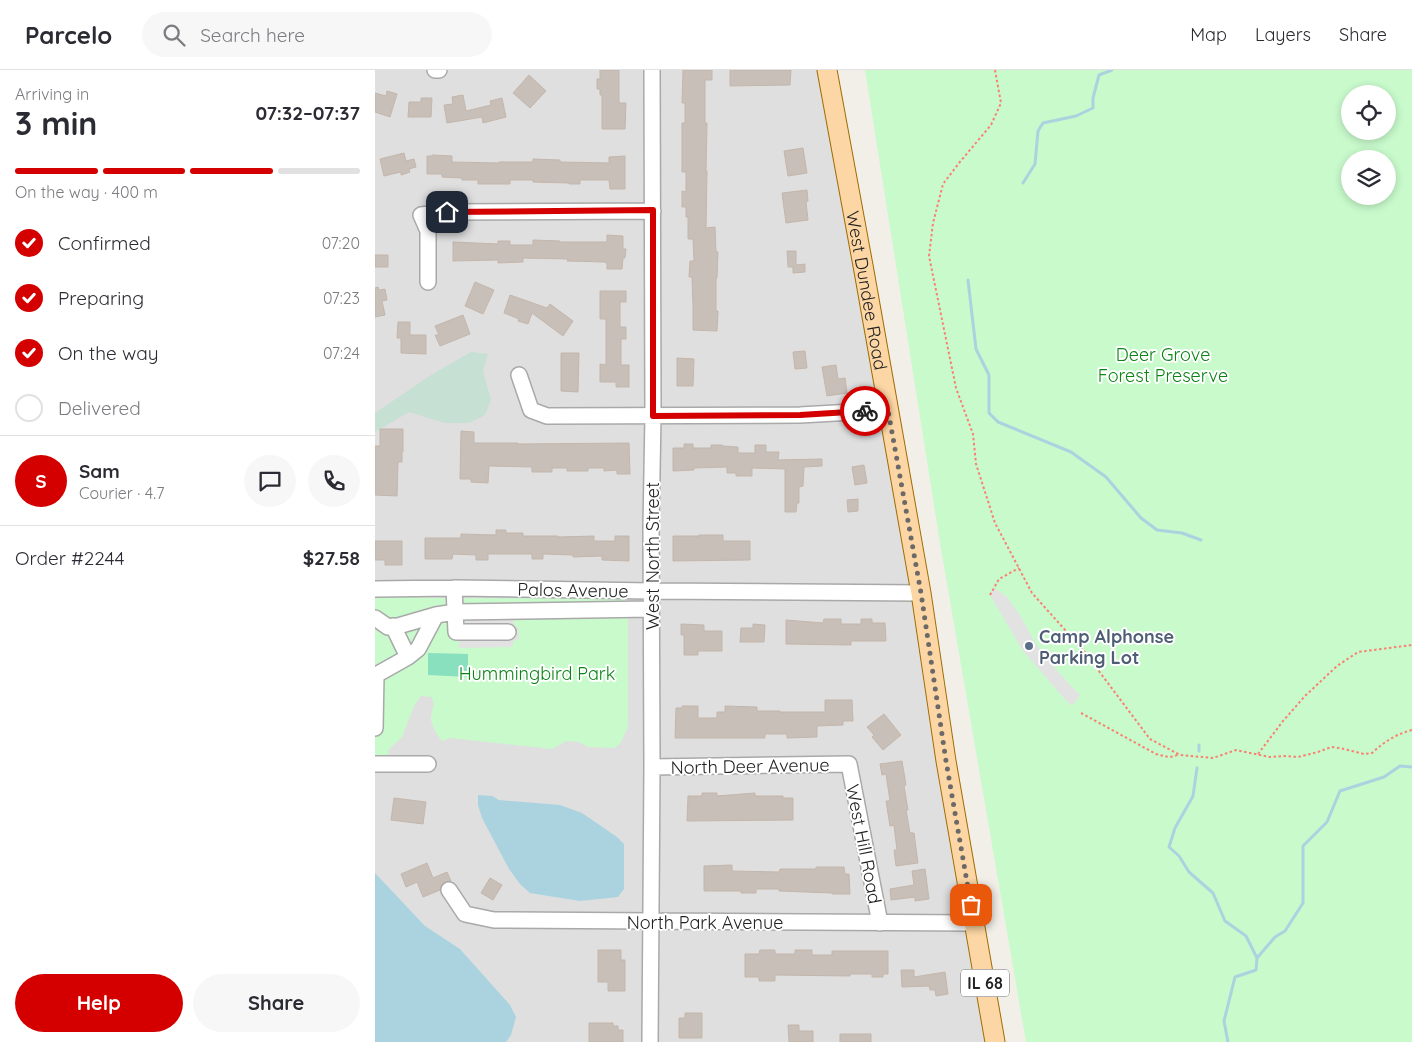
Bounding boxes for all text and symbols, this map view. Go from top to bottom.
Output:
search box [142,12,492,57]
text: Parcelo [25,20,112,50]
icon: search [160,21,188,49]
text: Search here [200,23,305,47]
text: Map [1190,23,1227,46]
text: Layers [1255,23,1311,46]
text: Share [1339,23,1387,46]
text: Arriving in [15,84,89,104]
map controls [1341,85,1396,205]
button: locate [1341,85,1396,140]
text: 07:32–07:37 [255,101,360,125]
text: 3 min [15,103,97,143]
button: layers [1341,150,1396,205]
text: On the way · 400 m [15,182,158,202]
pin [426,191,468,233]
icon: home [433,198,461,226]
street label: West Dundee Road [842,209,893,372]
icon: check [15,229,43,257]
text: Confirmed [58,231,151,255]
text: 07:20 [322,233,360,253]
icon: check [15,284,43,312]
text: Preparing [58,286,144,310]
text: 07:23 [323,288,360,308]
icon: check [15,339,43,367]
text: On the way [58,341,159,365]
text: 07:24 [323,343,360,363]
park label: Deer Grove Forest Preserve [1098,343,1228,387]
courier [840,386,890,436]
text: Delivered [58,396,141,420]
icon: bike [851,397,879,425]
button: chat [244,455,296,507]
button: phone [308,455,360,507]
text: Sam [79,459,120,483]
text: S [35,469,47,493]
street label: West North Street [641,482,664,630]
text: Courier · 4.7 [79,483,164,503]
text: Order #2244 [15,546,124,570]
text: $27.58 [303,546,360,570]
street label: Palos Avenue [517,578,629,602]
place label: Camp Alphonse Parking Lot [1039,625,1174,669]
marker: Camp Alphonse Parking Lot [1023,640,1035,652]
park label: Hummingbird Park [459,662,615,685]
street label: North Deer Avenue [670,753,830,779]
street label: West Hill Road [841,782,887,906]
pin [950,884,992,926]
icon: bag [957,891,985,919]
street label: North Park Avenue [627,911,783,934]
road number: IL 68 [961,970,1009,996]
button: Help [15,974,183,1032]
button: Share [193,974,360,1032]

